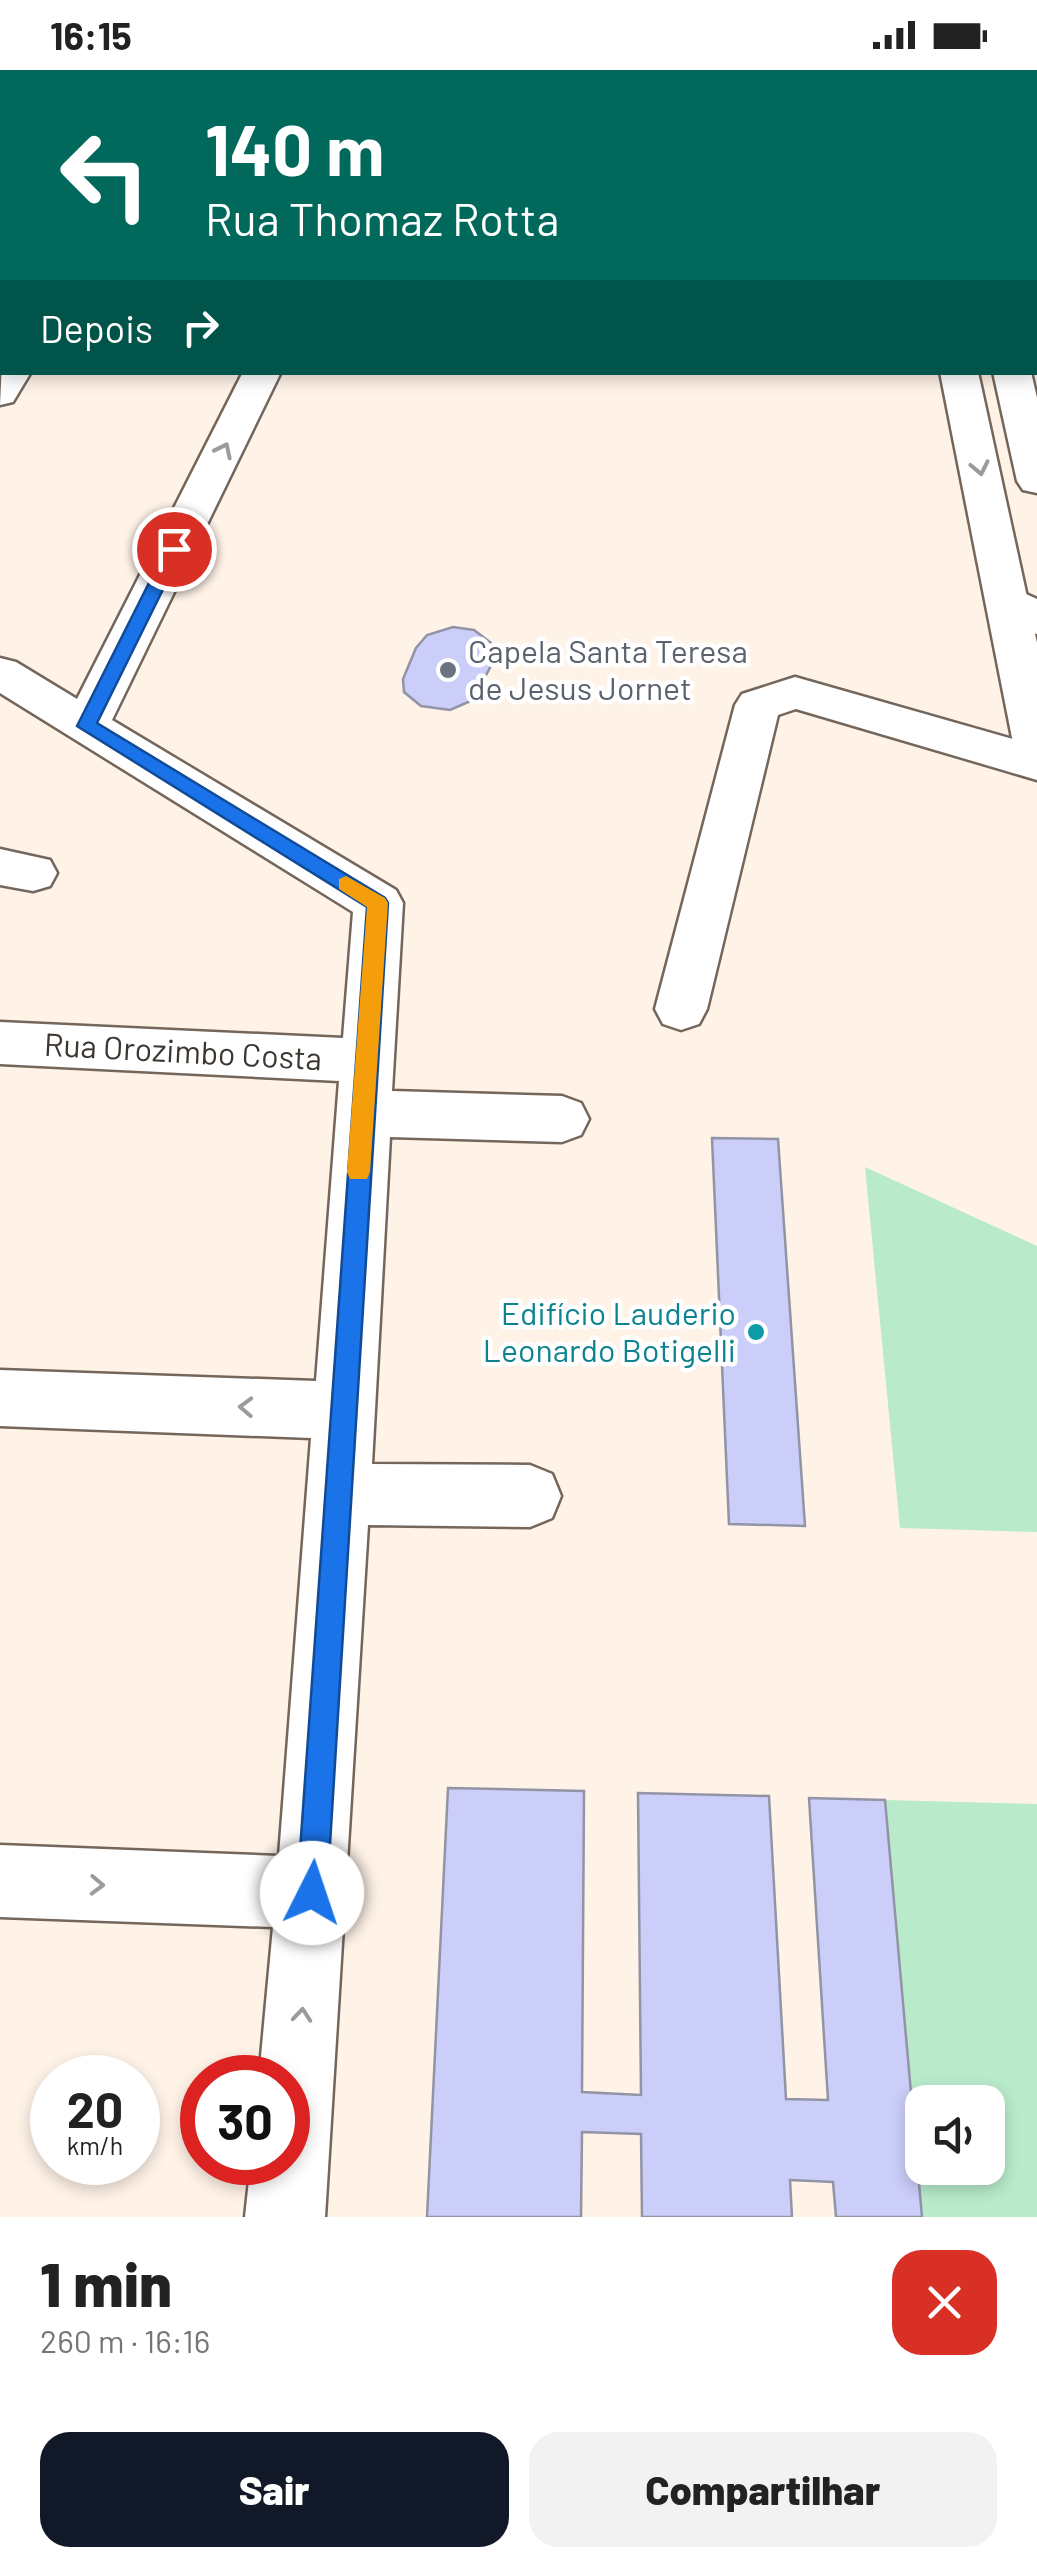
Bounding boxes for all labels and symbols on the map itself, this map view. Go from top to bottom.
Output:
one-way arrow [211,442,231,460]
one-way arrow [968,459,989,476]
pin [132,507,217,592]
place label: Capela Santa Teresa de Jesus Jornet [468,631,748,706]
marker: Capela Santa Teresa de Jesus Jornet [437,659,459,681]
street label: Rua Orozimbo Costa [43,1024,323,1076]
place label: Edifício Lauderio Leonardo Botigelli [483,1293,736,1368]
marker: Edifício Lauderio Leonardo Botigelli [745,1321,767,1343]
one-way arrow [238,1397,254,1418]
position arrow [260,1841,364,1945]
one-way arrow [90,1874,106,1895]
one-way arrow [291,2007,312,2023]
speed limit sign: 30 [180,2055,310,2185]

